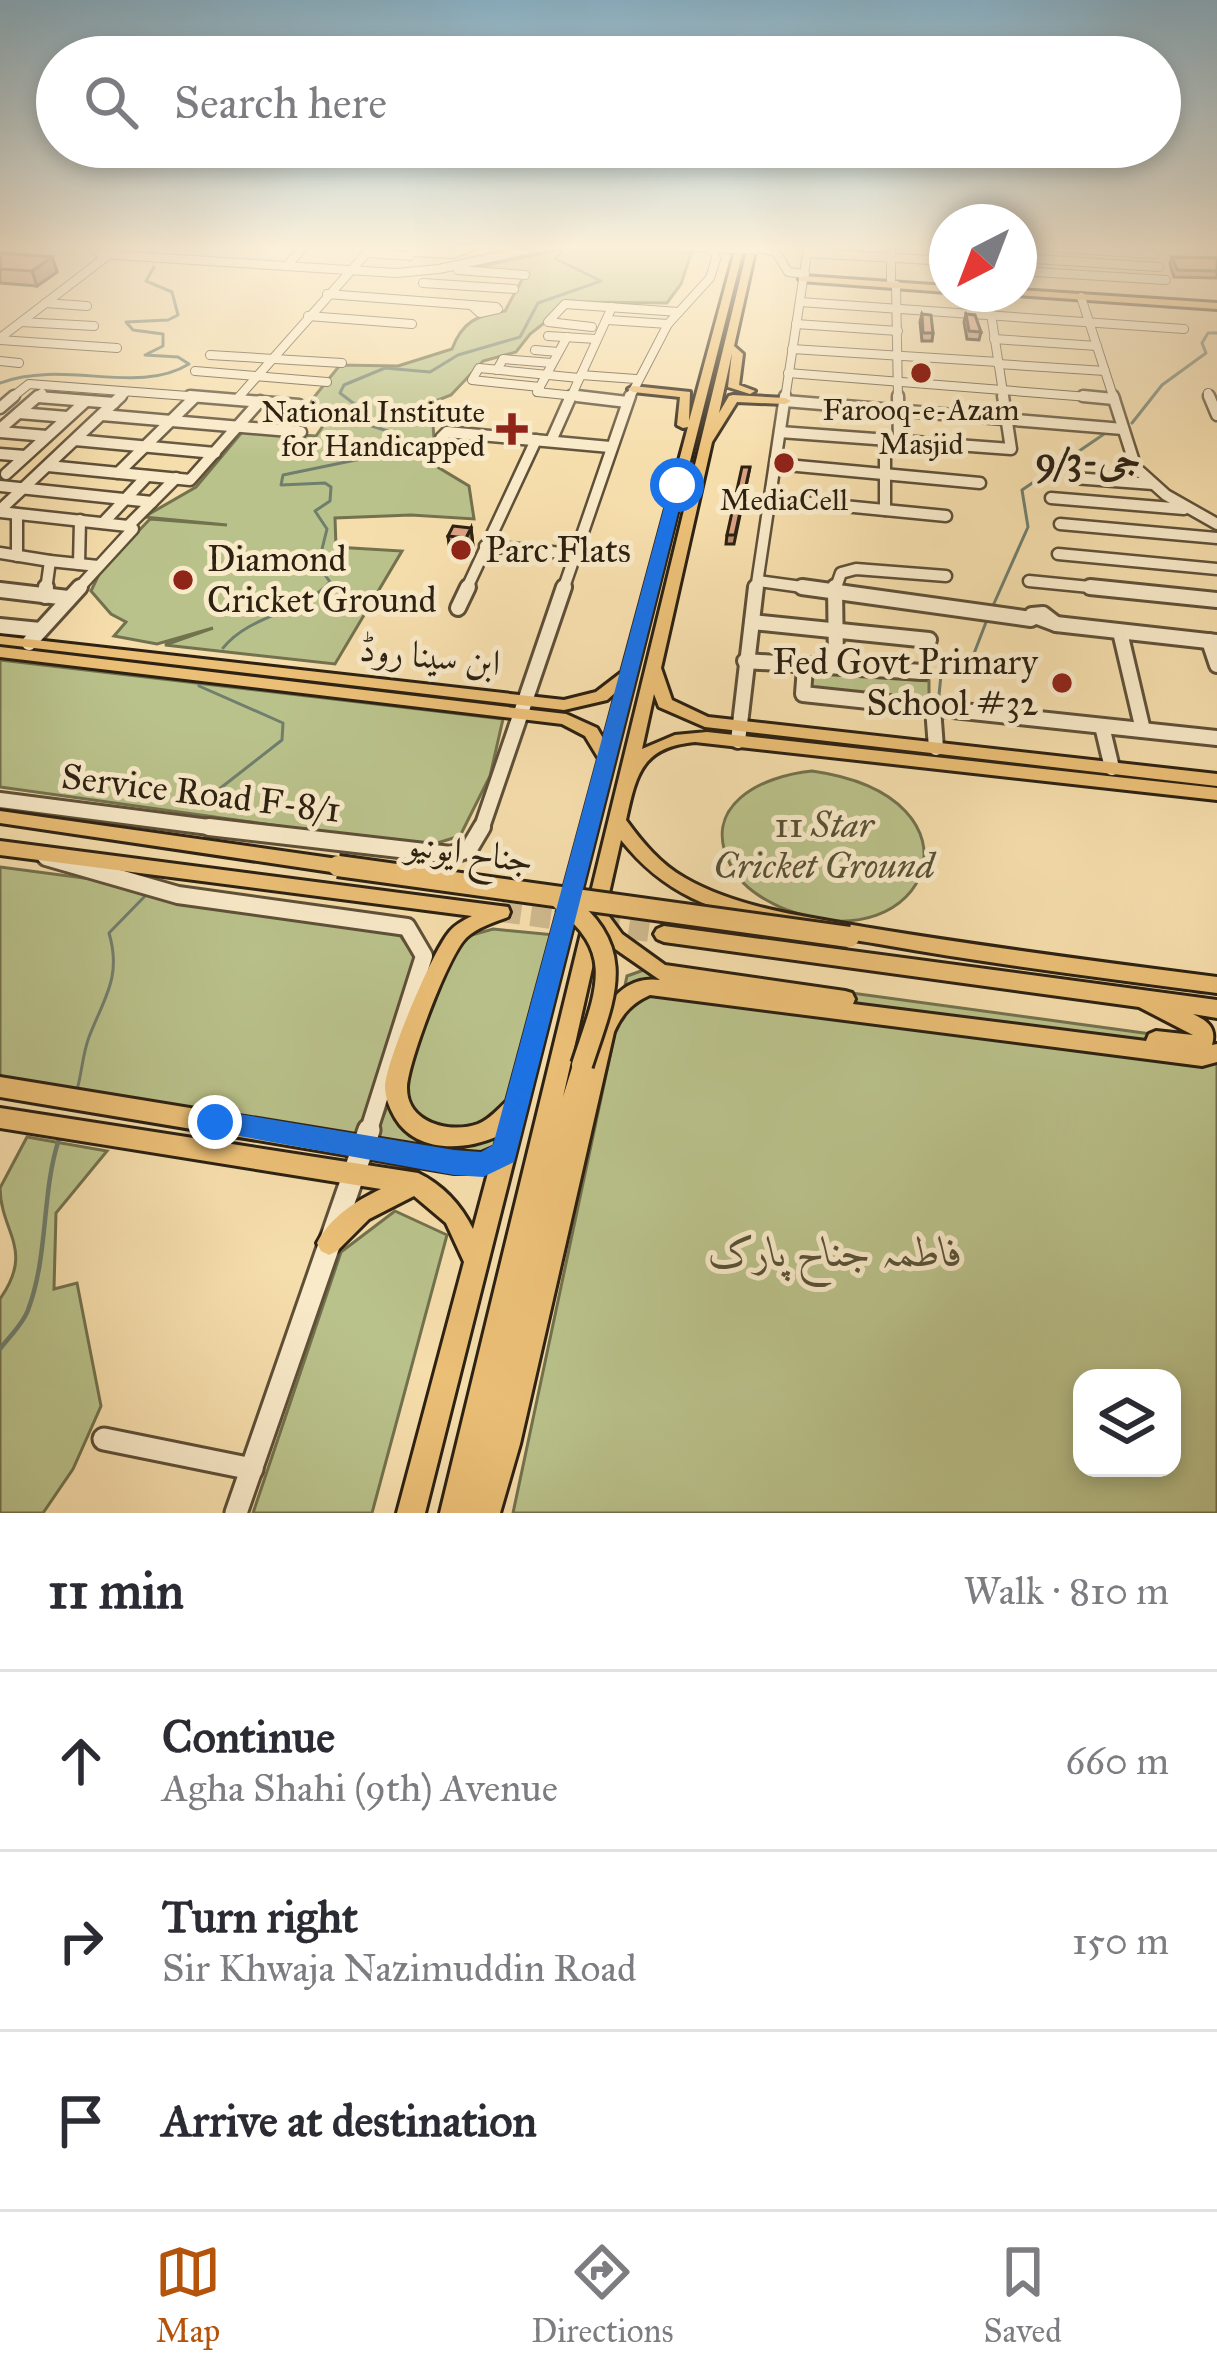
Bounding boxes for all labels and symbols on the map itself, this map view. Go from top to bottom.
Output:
north arrow [929,204,1037,312]
marker: Farooq-e-Azam Masjid [908,360,934,386]
place label: Farooq-e-Azam Masjid [823,392,1019,462]
place label: National Institute for Handicapped [262,394,485,464]
marker: National Institute for Handicapped [496,413,528,445]
district label: جی-9/3 [1035,436,1141,484]
marker: MediaCell [771,450,797,476]
route start [650,458,704,512]
place label: MediaCell [720,482,849,518]
place label: Parc Flats [485,528,631,572]
place label: Diamond Cricket Ground [207,537,437,622]
marker: Parc Flats [448,537,474,563]
marker: Diamond Cricket Ground [170,567,196,593]
street label: ابن سینا روڈ [357,627,503,685]
place label: Fed Govt Primary School #32 [772,640,1039,725]
marker: Fed Govt Primary School #32 [1049,670,1075,696]
street label: Service Road F-8/1 [59,754,343,832]
park label: 11 Star Cricket Ground [714,803,937,888]
street label: جناح ایونیو [399,821,536,893]
route end [188,1095,242,1149]
park label: فاطمہ جناح پارک [709,1226,963,1288]

